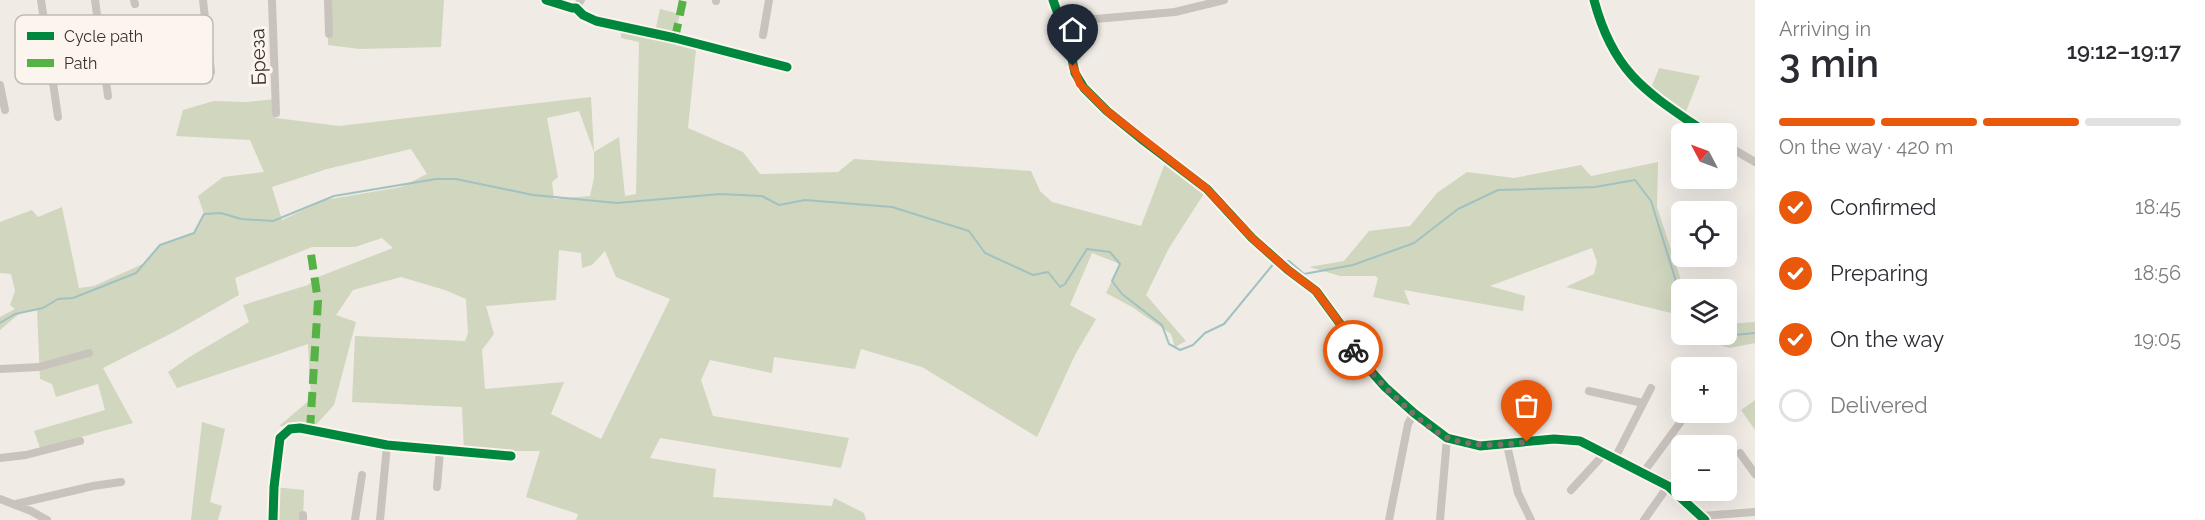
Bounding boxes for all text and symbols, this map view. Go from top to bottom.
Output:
pin [1047,4,1098,66]
icon: home [1056,13,1089,46]
legend [15,15,213,84]
text: Arriving in [1779,17,1871,41]
text: Cycle path [64,27,143,46]
street label: Бреза [245,28,271,86]
text: 19:12–19:17 [2067,38,2181,64]
text: 3 min [1779,40,1879,86]
text: Path [64,54,97,73]
north arrow [1671,123,1737,189]
map controls [1671,123,1737,501]
text: On the way · 420 m [1779,135,1953,159]
icon: check [1779,191,1812,224]
text: Confirmed [1830,194,1937,220]
text: 18:45 [2135,195,2181,219]
button: locate [1671,201,1737,267]
icon: check [1779,257,1812,290]
text: Preparing [1830,260,1928,286]
text: 18:56 [2134,261,2181,285]
button: layers [1671,279,1737,345]
courier [1323,320,1383,380]
icon: check [1779,323,1812,356]
text: On the way [1830,326,1944,352]
text: 19:05 [2134,327,2181,351]
icon: bike [1337,334,1370,367]
button: + [1671,357,1737,423]
pin [1501,380,1552,442]
icon: bag [1510,389,1543,422]
text: Delivered [1830,392,1928,418]
button: − [1671,435,1737,501]

